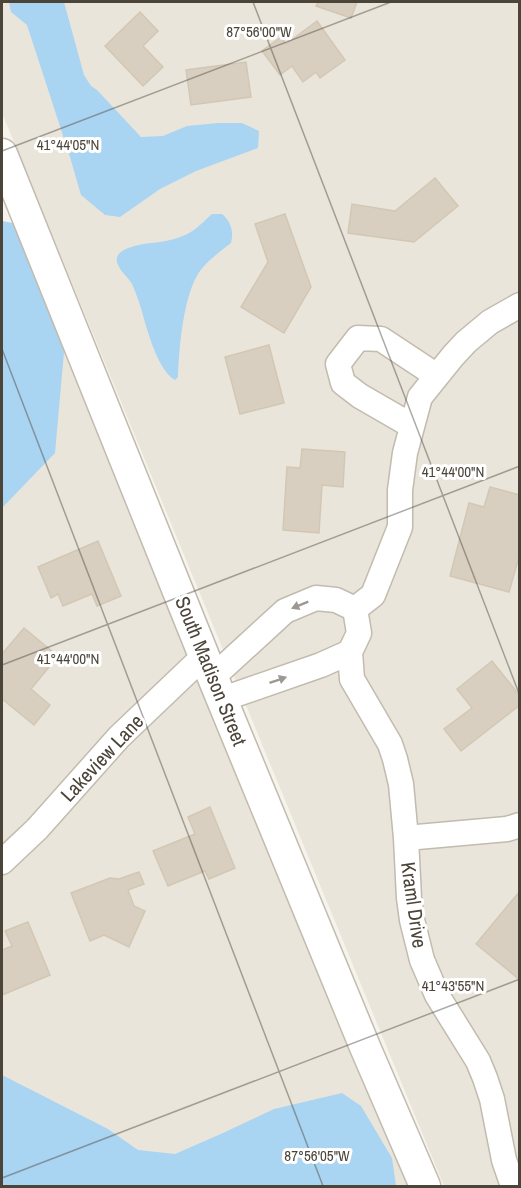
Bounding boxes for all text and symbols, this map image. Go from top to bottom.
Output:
text: 87°56'00"W [226,21,292,42]
text: 41°44'05"N [37,134,99,155]
text: 41°44'00"N [422,461,484,482]
street label: South Madison Street [169,592,254,750]
one-way arrow [291,601,309,610]
text: 41°44'00"N [37,648,99,669]
one-way arrow [270,674,288,684]
street label: Lakeview Lane [54,708,149,807]
street label: Kraml Drive [395,860,434,950]
text: 41°43'55"N [422,975,484,996]
text: 87°56'05"W [284,1145,350,1166]

